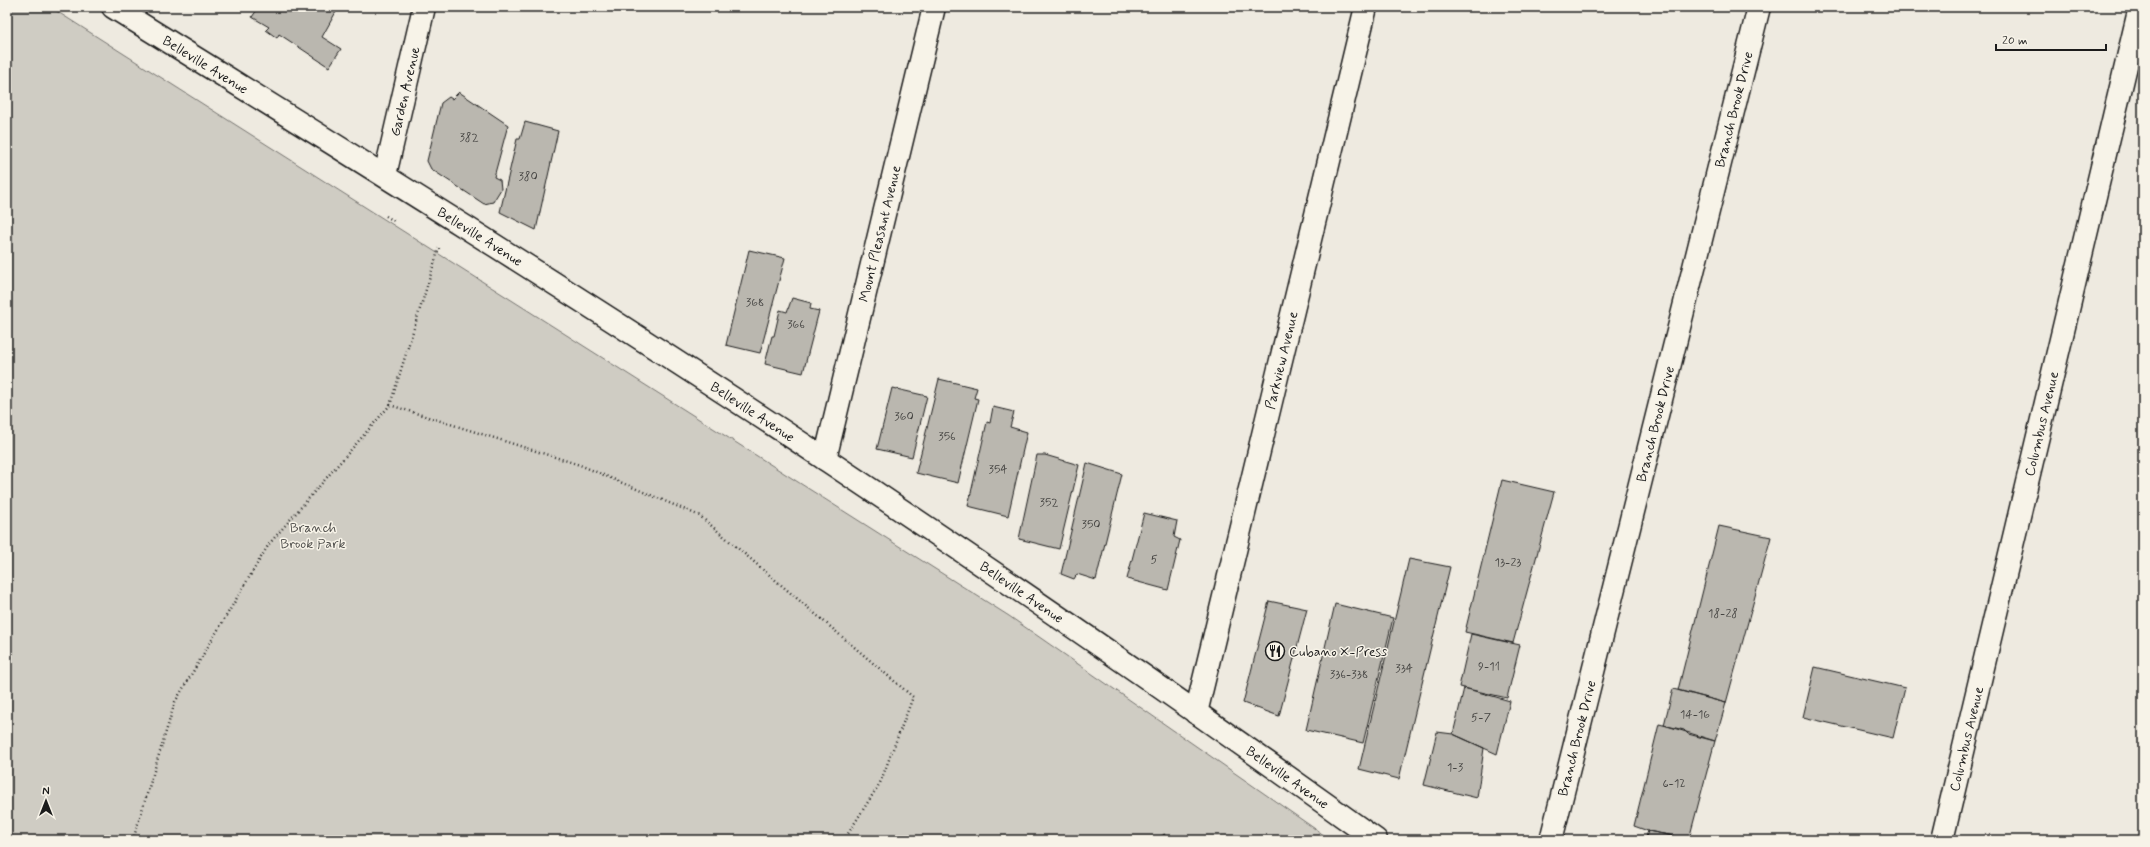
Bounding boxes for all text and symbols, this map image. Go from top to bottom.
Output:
scale bar [1996,26,2106,52]
street label: Belleville Avenue [159,32,251,99]
text: 20 m [2002,33,2028,49]
street label: Garden Avenue [386,44,425,138]
street label: Branch Brook Drive [1711,50,1758,170]
house number: 382 [459,130,479,146]
street label: Mount Pleasant Avenue [855,163,906,304]
house number: 380 [518,169,538,185]
street label: Belleville Avenue [434,204,526,271]
house number: 368 [746,295,764,311]
street label: Parkview Avenue [1261,309,1302,411]
house number: 366 [787,317,805,333]
street label: Branch Brook Drive [1633,364,1679,484]
street label: Columbus Avenue [2021,369,2063,478]
street label: Belleville Avenue [707,378,798,447]
house number: 360 [894,409,914,425]
house number: 356 [938,429,956,445]
house number: 354 [989,462,1007,478]
house number: 352 [1040,495,1058,511]
house number: 350 [1081,517,1101,533]
park label: Branch Brook Park [280,519,346,553]
house number: 5 [1150,552,1158,568]
house number: 13-23 [1495,555,1521,571]
street label: Belleville Avenue [976,558,1067,628]
house number: 18-28 [1708,606,1738,622]
restaurant icon: Cubano X-Press [1264,640,1286,662]
place label: Cubano X-Press [1289,643,1387,661]
house number: 9-11 [1478,659,1500,675]
house number: 334 [1395,661,1413,677]
house number: 336-338 [1330,667,1368,683]
street label: Branch Brook Drive [1554,679,1601,798]
street label: Columbus Avenue [1946,685,1988,793]
house number: 14-16 [1680,707,1710,723]
house number: 5-7 [1471,710,1491,726]
street label: Belleville Avenue [1242,742,1332,814]
house number: 1-3 [1447,760,1464,776]
house number: 6-12 [1662,776,1686,792]
north arrow [26,781,66,821]
text: N [42,785,50,799]

